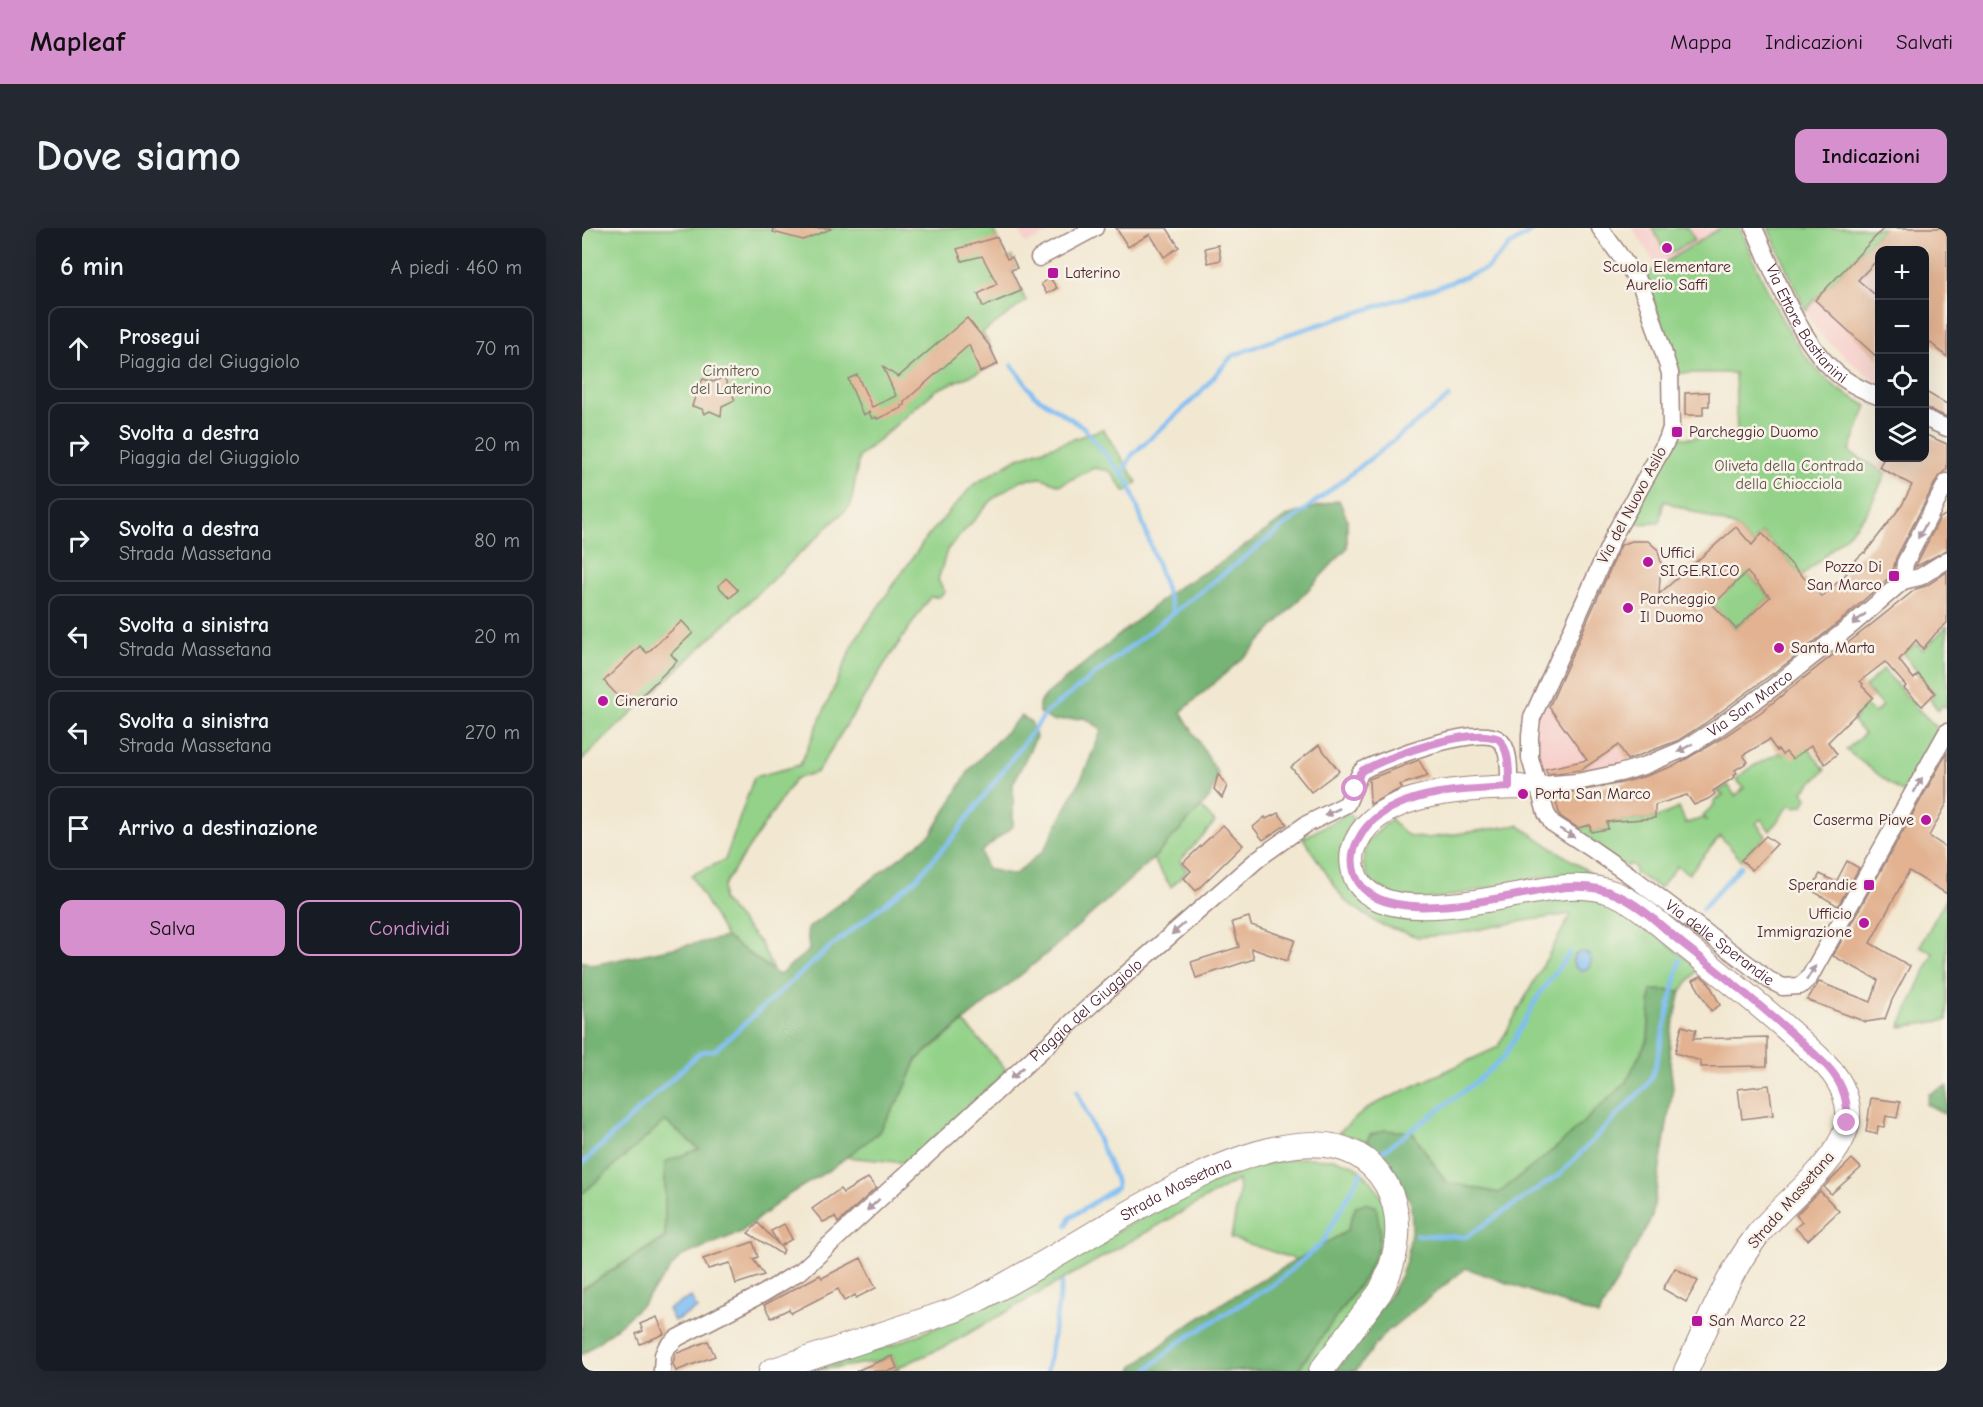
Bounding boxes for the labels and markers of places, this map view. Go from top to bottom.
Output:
marker: Scuola Elementare Aurelio Saffi [1660,241,1674,255]
place label: Scuola Elementare Aurelio Saffi [1603,258,1731,294]
place label: Laterino [1065,264,1120,282]
marker: Laterino [1046,266,1060,280]
place label: Parcheggio Duomo [1689,423,1819,441]
marker: Parcheggio Duomo [1670,425,1684,439]
place label: Uffici SI.GE.RI.CO [1660,544,1739,580]
marker: Uffici SI.GE.RI.CO [1641,555,1655,569]
place label: Pozzo Di San Marco [1807,558,1882,594]
marker: Pozzo Di San Marco [1887,569,1901,583]
place label: Parcheggio Il Duomo [1640,590,1716,626]
marker: Parcheggio Il Duomo [1621,601,1635,615]
place label: Santa Marta [1791,639,1875,657]
marker: Santa Marta [1772,641,1786,655]
place label: Cinerario [615,692,678,710]
marker: Cinerario [596,694,610,708]
place label: Porta San Marco [1535,785,1651,803]
marker: Porta San Marco [1516,787,1530,801]
place label: Caserma Piave [1813,811,1914,829]
marker: Caserma Piave [1919,813,1933,827]
place label: Sperandie [1788,876,1857,894]
marker: Sperandie [1862,878,1876,892]
place label: Ufficio Immigrazione [1757,905,1852,941]
marker: Ufficio Immigrazione [1857,916,1871,930]
place label: San Marco 22 [1709,1312,1806,1330]
marker: San Marco 22 [1690,1314,1704,1328]

